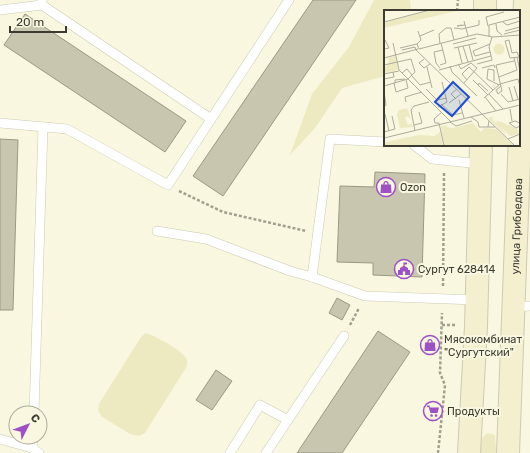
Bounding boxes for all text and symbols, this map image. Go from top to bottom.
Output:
scale bar [10,8,66,34]
inset map [384,10,520,146]
text: 20 m [16,15,44,29]
shop icon: Ozon [375,176,397,198]
street label: улица Грибоедова [509,178,525,275]
place label: Ozon [400,181,426,194]
public building icon: Сургут 628414 [393,258,415,280]
place label: Сургут 628414 [418,263,495,276]
place label: Мясокомбинат "Сургутский" [444,333,522,359]
shop icon: Мясокомбинат "Сургутский" [419,334,441,356]
supermarket icon: Продукты [422,400,444,422]
north arrow [8,405,48,445]
place label: Продукты [447,405,500,418]
text: С [28,411,43,426]

